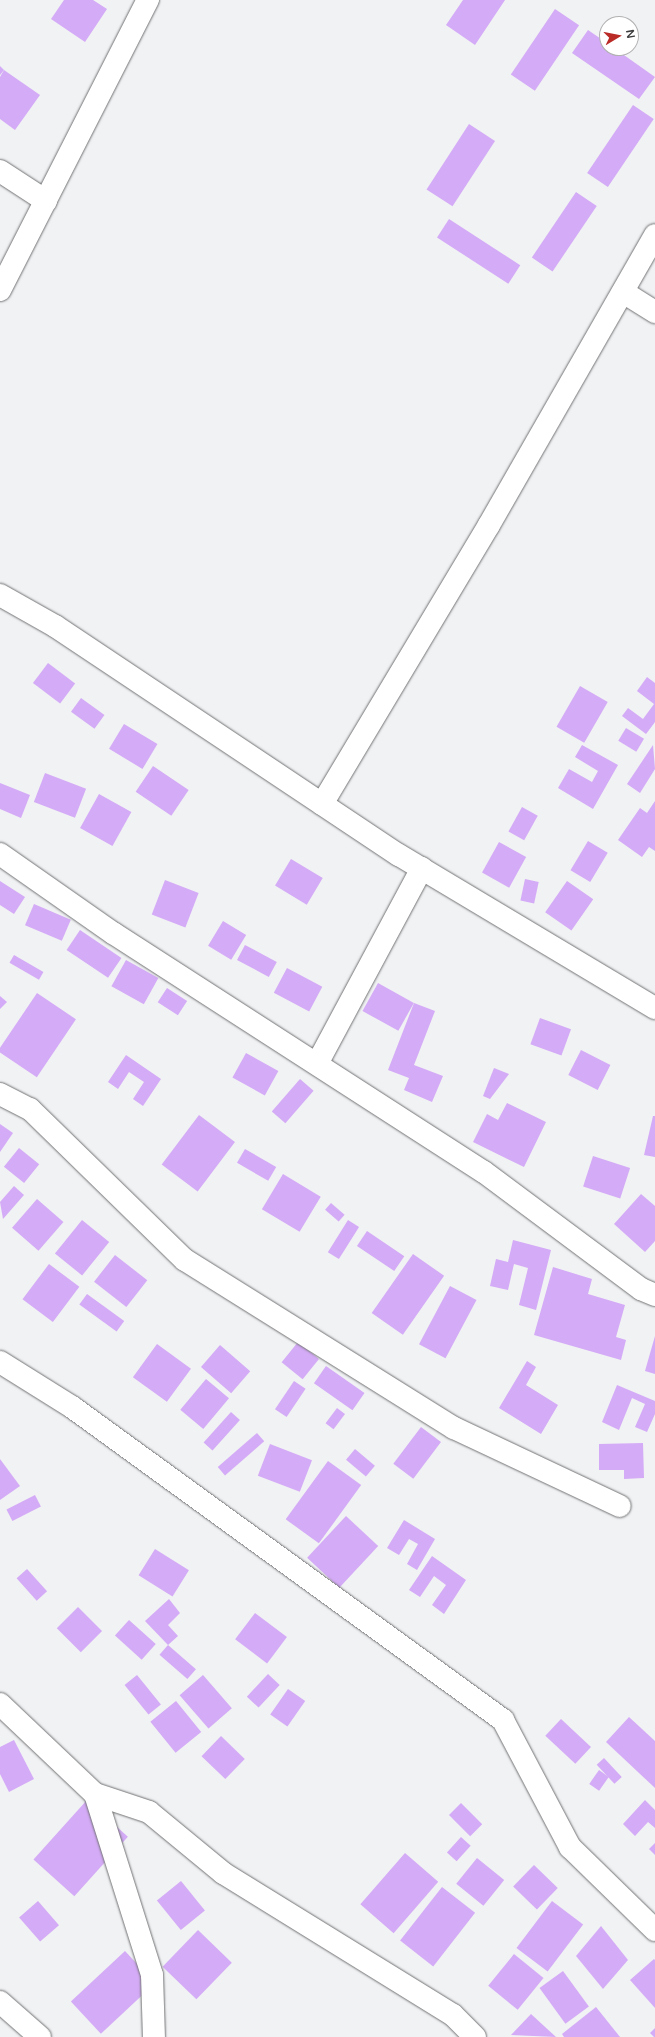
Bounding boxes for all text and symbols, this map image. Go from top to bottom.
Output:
north arrow [599,16,639,56]
text: N [623,29,637,39]

